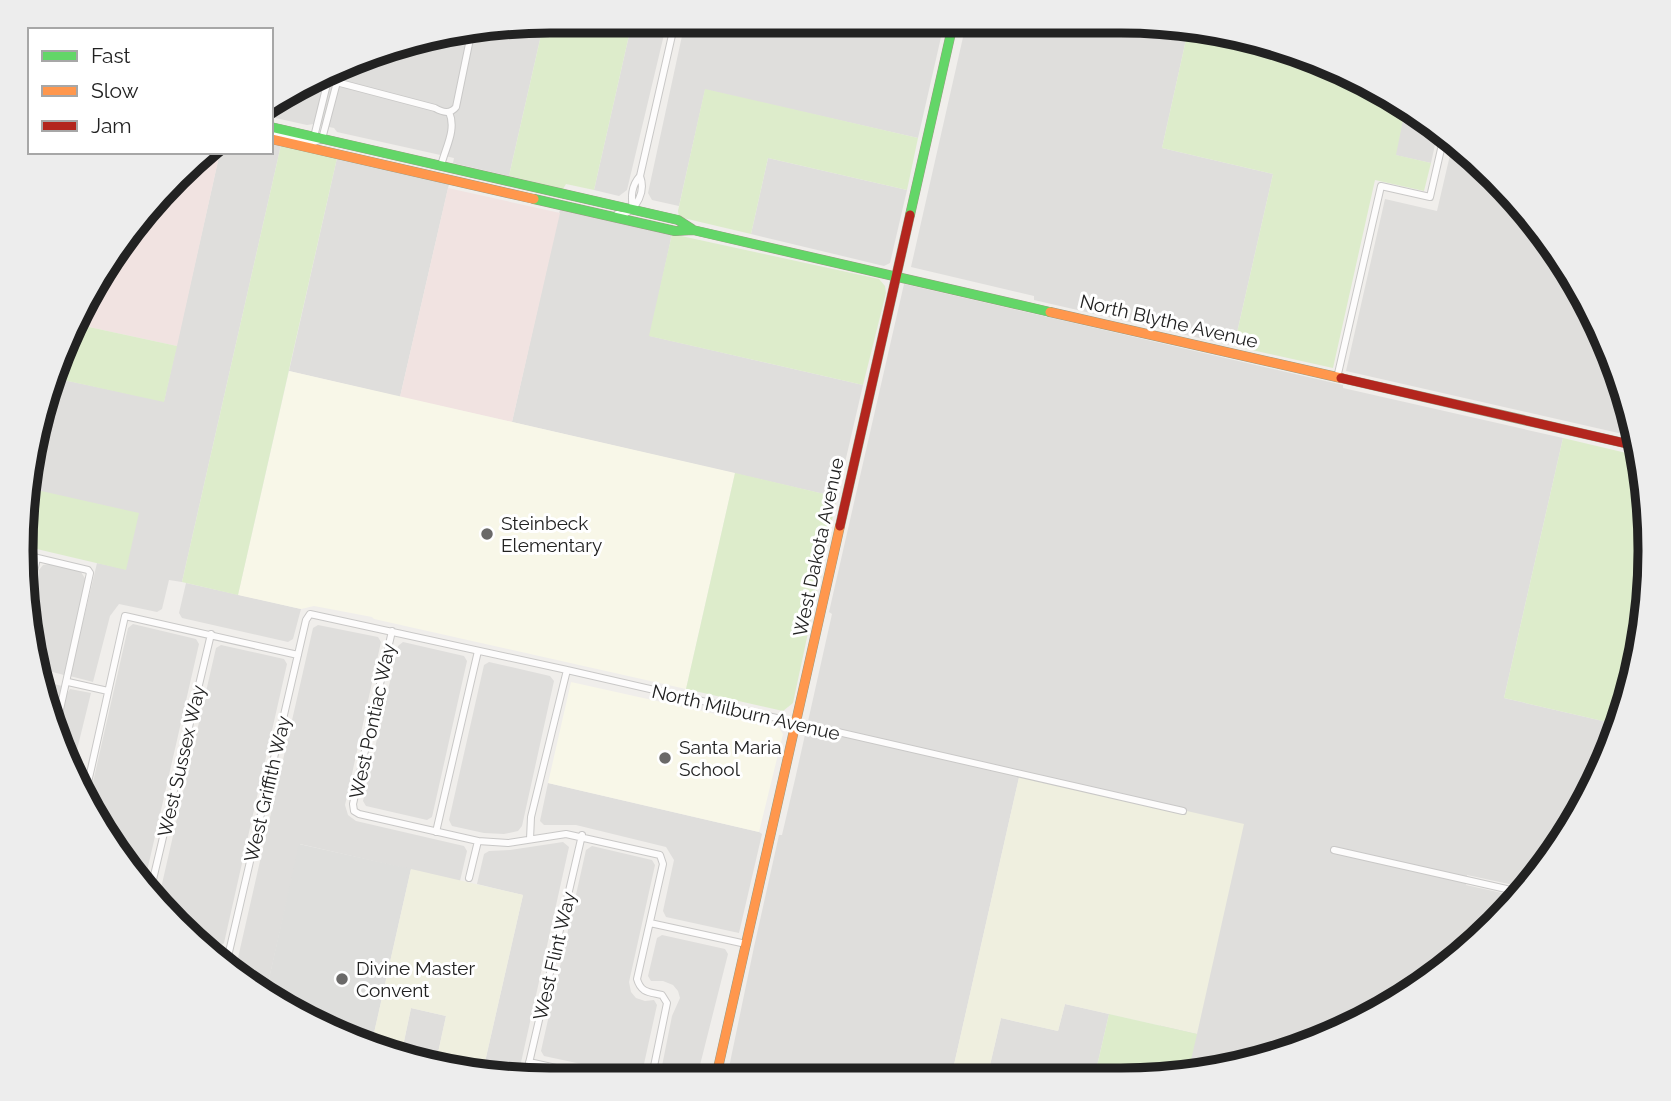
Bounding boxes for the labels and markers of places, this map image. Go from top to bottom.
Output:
place label: Steinbeck Elementary [501,512,602,556]
marker: Steinbeck Elementary [479,526,495,542]
place label: Santa Maria School [679,736,782,780]
marker: Santa Maria School [657,750,673,766]
place label: Divine Master Convent [356,957,476,1001]
marker: Divine Master Convent [334,971,350,987]

